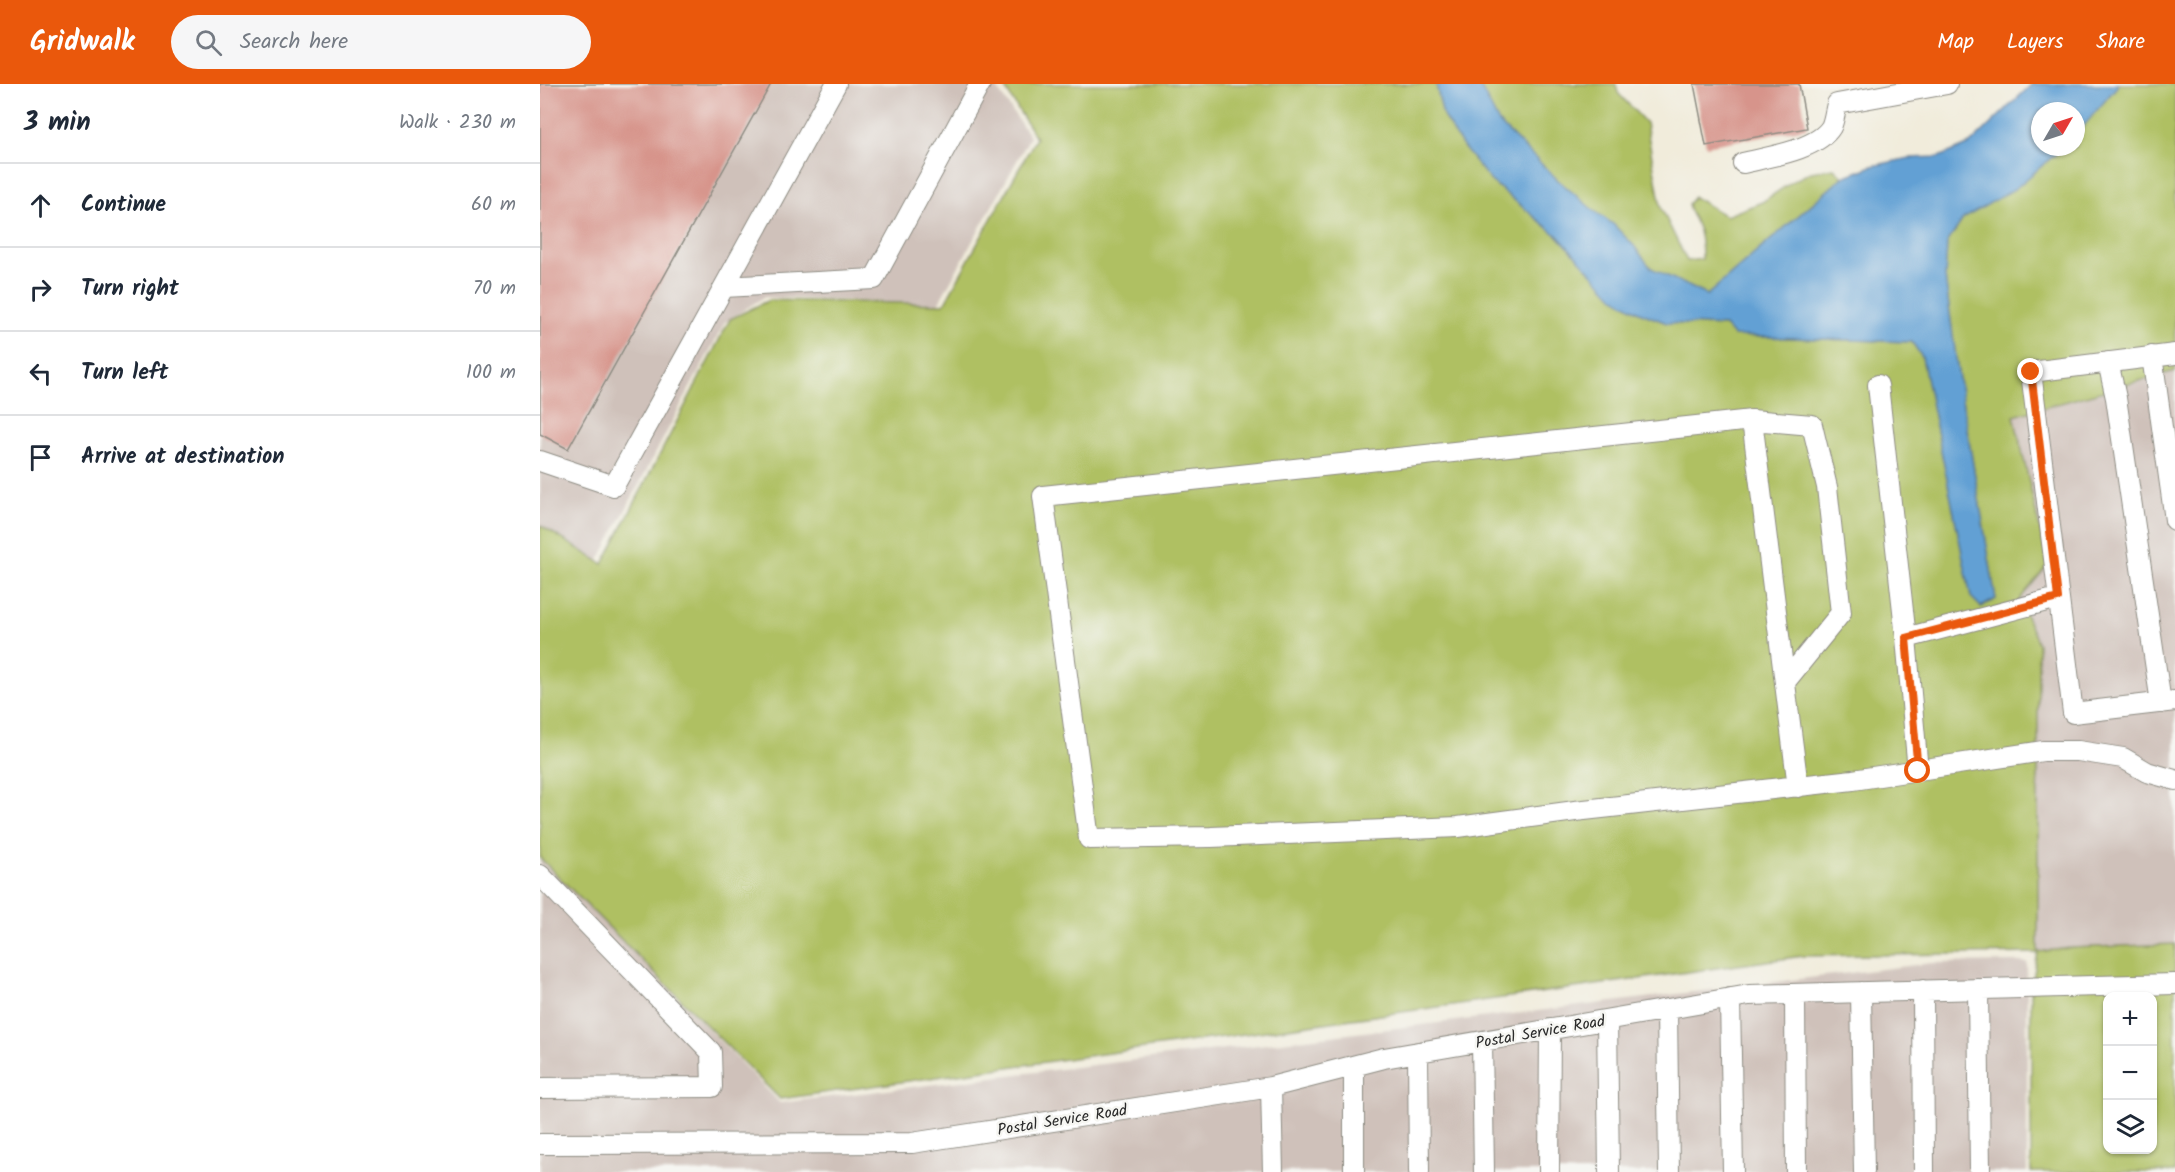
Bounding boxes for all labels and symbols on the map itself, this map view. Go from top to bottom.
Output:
north arrow [2031,102,2085,156]
route end [2017,358,2043,384]
route start [1904,757,1930,783]
street label: Postal Service Road [1474,1009,1608,1056]
street label: Postal Service Road [996,1098,1130,1143]

